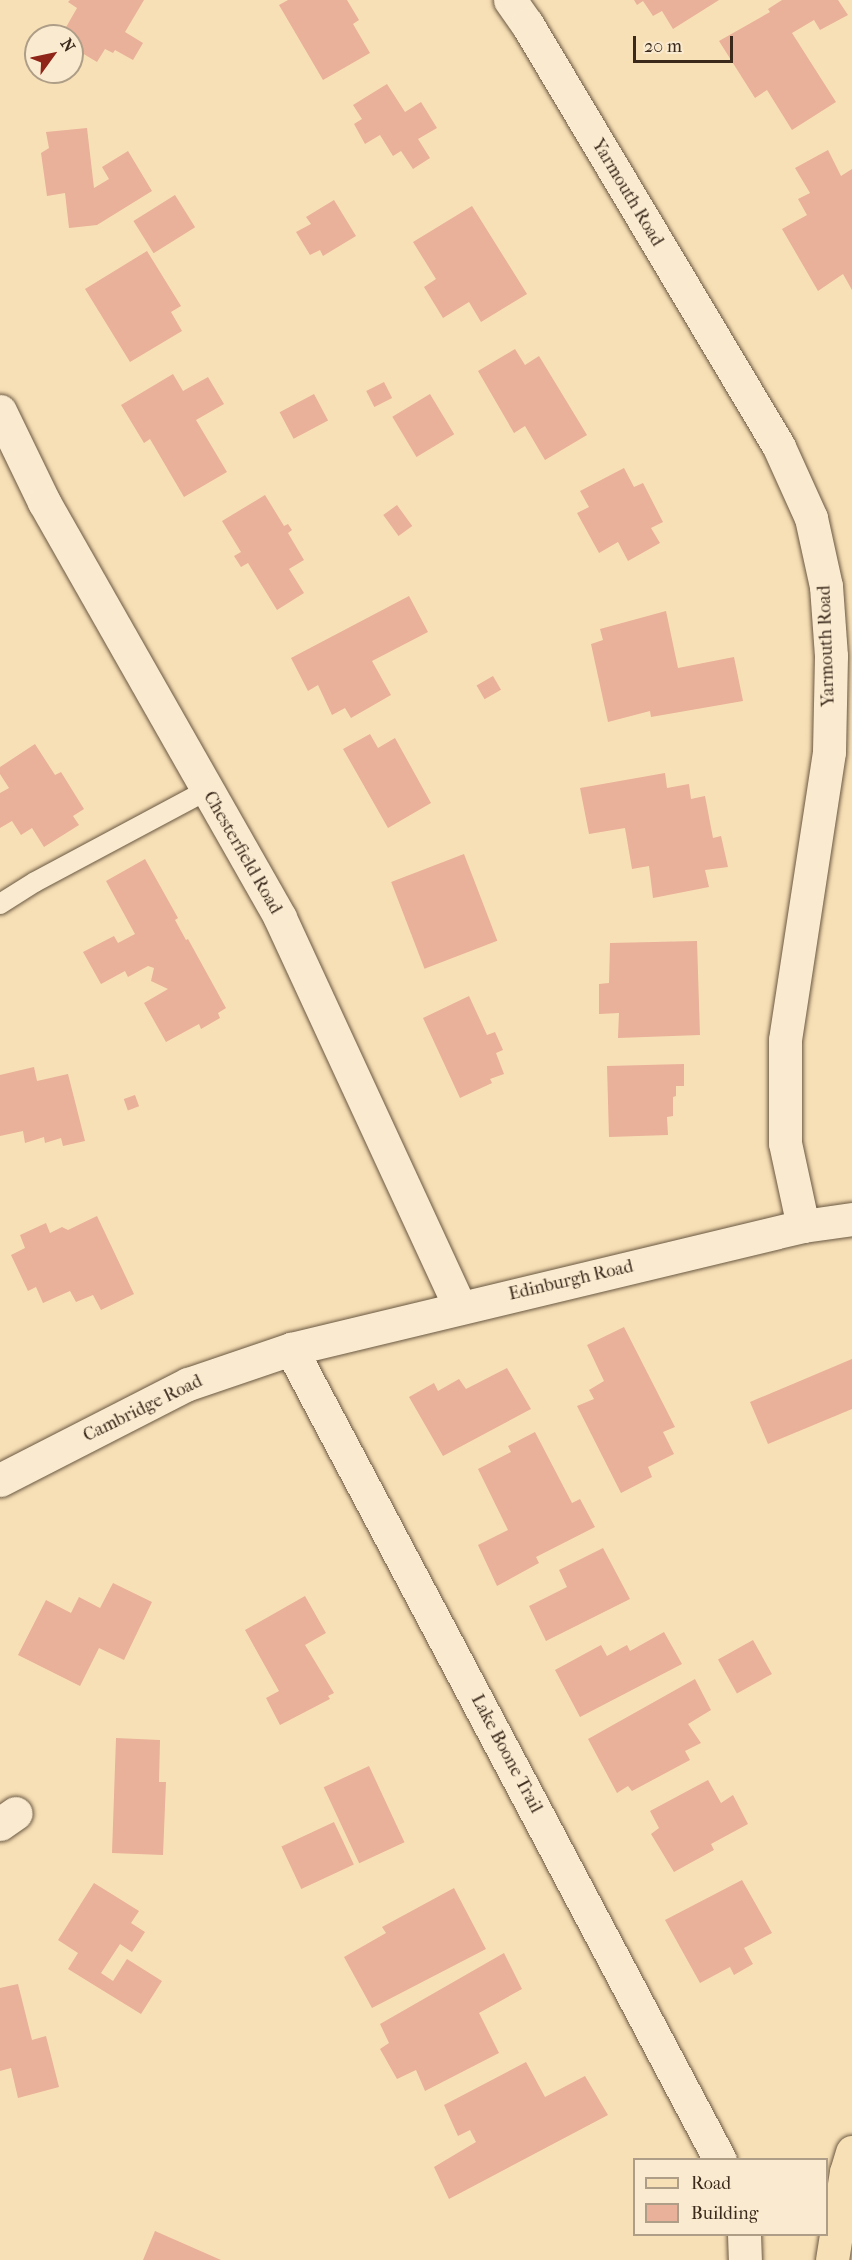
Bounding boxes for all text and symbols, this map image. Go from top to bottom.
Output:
north arrow [24,24,84,84]
scale bar [636,24,736,62]
text: N [57,35,79,55]
text: 20 m [644,36,682,57]
street label: Yarmouth Road [587,135,667,251]
street label: Yarmouth Road [814,585,840,707]
street label: Chesterfield Road [198,788,286,918]
street label: Edinburgh Road [507,1256,635,1306]
street label: Cambridge Road [80,1371,206,1447]
street label: Lake Boone Trail [466,1691,546,1817]
legend [633,2158,828,2236]
text: Road [691,2173,731,2194]
text: Building [691,2203,758,2224]

